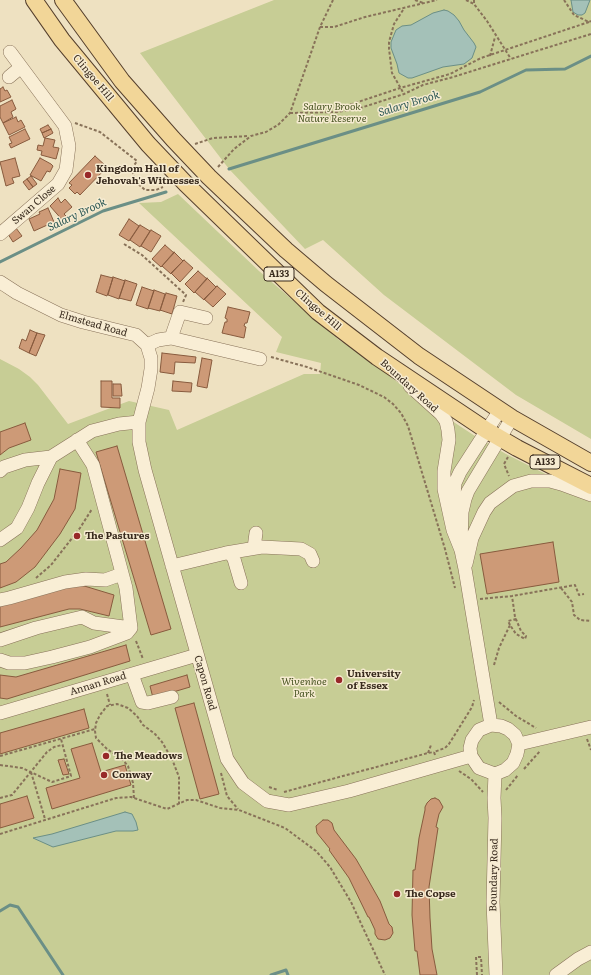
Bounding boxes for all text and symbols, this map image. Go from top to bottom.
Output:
street label: Clingoe Hill [70,52,116,104]
water label: Salary Brook [377,88,441,120]
park label: Salary Brook Nature Reserve [297,101,367,124]
place label: Kingdom Hall of Jehovah's Witnesses [96,163,199,186]
marker: Kingdom Hall of Jehovah's Witnesses [83,170,93,180]
street label: Swan Close [10,183,58,227]
water label: Salary Brook [46,196,108,234]
road number: A133 [264,267,294,281]
street label: Clingoe Hill [293,287,343,333]
street label: Elmstead Road [57,309,129,339]
street label: Boundary Road [378,357,440,415]
road number: A133 [530,455,560,469]
place label: The Pastures [85,530,149,542]
marker: The Pastures [72,531,82,541]
street label: Capon Road [191,654,219,712]
place label: University of Essex [347,668,401,692]
street label: Annan Road [68,670,128,698]
marker: University of Essex [334,675,344,685]
park label: Wivenhoe Park [281,676,327,700]
place label: The Meadows [114,750,182,762]
marker: The Meadows [101,751,111,761]
place label: Conway [112,769,152,781]
marker: Conway [99,770,109,780]
street label: Boundary Road [487,838,501,912]
place label: The Copse [405,888,456,900]
marker: The Copse [392,889,402,899]

